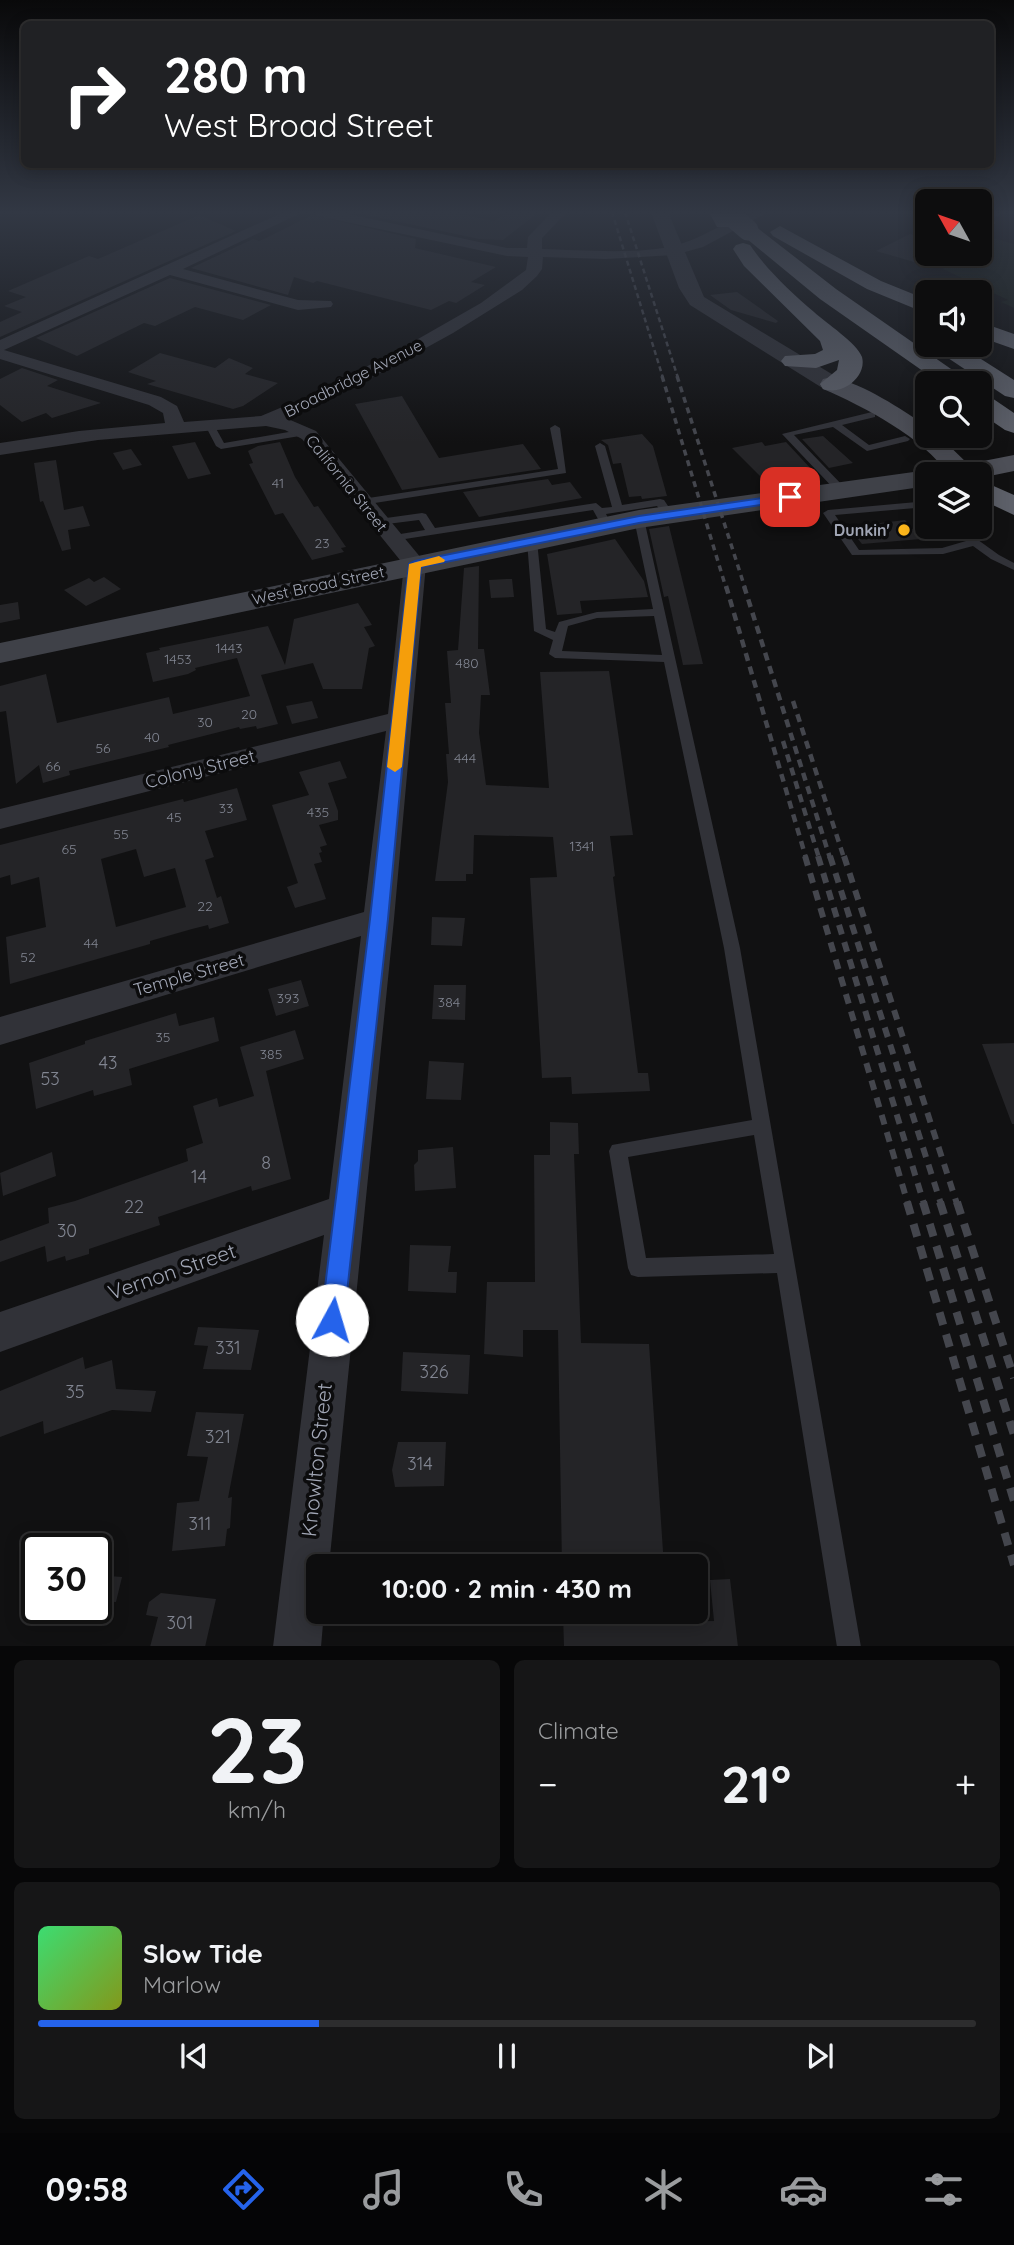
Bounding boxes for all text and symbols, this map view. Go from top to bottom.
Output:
text: 280 m [164,44,308,105]
icon: right [49,49,140,140]
text: West Broad Street [164,105,434,145]
north arrow [915,189,992,266]
map controls [915,189,992,539]
button: sound [915,280,992,357]
street label: Broadbridge Avenue [281,335,425,421]
button: search [915,371,992,448]
street label: California Street [302,431,392,535]
button: layers [915,462,992,539]
pin [760,467,820,527]
house number: 41 [272,474,284,492]
icon: arrive [771,478,809,516]
place label: Dunkin' [834,520,890,540]
marker: Dunkin' [896,522,912,538]
house number: 23 [314,534,330,552]
street label: West Broad Street [250,561,386,609]
house number: 1443 [215,639,243,657]
house number: 1453 [164,650,192,668]
house number: 480 [455,654,479,672]
house number: 20 [241,705,257,723]
house number: 30 [197,713,213,731]
house number: 40 [144,728,160,746]
house number: 56 [95,739,111,757]
street label: Colony Street [143,744,257,793]
house number: 444 [454,749,476,767]
house number: 66 [45,757,61,775]
house number: 33 [219,799,233,817]
house number: 435 [307,803,329,821]
house number: 45 [166,808,182,826]
house number: 55 [113,825,129,843]
house number: 1341 [570,837,594,855]
house number: 65 [61,840,77,858]
house number: 22 [197,897,213,915]
house number: 44 [84,934,98,952]
house number: 52 [20,948,36,966]
street label: Temple Street [131,948,247,1001]
house number: 393 [277,989,299,1007]
house number: 384 [438,993,460,1011]
house number: 35 [156,1028,170,1046]
house number: 385 [260,1045,282,1063]
house number: 43 [99,1051,117,1074]
house number: 53 [40,1067,60,1090]
house number: 8 [261,1151,271,1174]
house number: 14 [191,1165,207,1188]
house number: 22 [124,1195,144,1218]
house number: 30 [57,1219,77,1242]
street label: Vernon Street [104,1237,239,1305]
position arrow [295,1283,369,1357]
house number: 331 [215,1336,241,1359]
house number: 326 [419,1360,449,1383]
house number: 35 [65,1380,85,1403]
street label: Knowlton Street [295,1382,337,1538]
house number: 321 [205,1425,231,1448]
house number: 314 [407,1452,433,1475]
house number: 311 [189,1512,211,1535]
speed limit sign: 30 [21,1533,112,1624]
text: 10:00 · 2 min · 430 m [382,1572,632,1605]
house number: 301 [167,1611,193,1634]
text: 23 [207,1692,307,1806]
text: Climate [538,1716,619,1745]
text: 21° [721,1751,791,1816]
text: − [538,1760,558,1808]
text: + [955,1760,976,1808]
text: km/h [228,1795,286,1824]
text: Slow Tide [143,1937,263,1970]
text: Marlow [143,1970,221,1999]
icon: previous [175,2037,213,2075]
icon: pause [488,2037,526,2075]
icon: next [801,2037,839,2075]
icon: directions [219,2165,268,2214]
icon: music [359,2165,408,2214]
icon: phone [499,2165,548,2214]
icon: climate [639,2165,688,2214]
icon: car [779,2165,828,2214]
icon: filters [919,2165,968,2214]
text: 09:58 [46,2169,128,2209]

